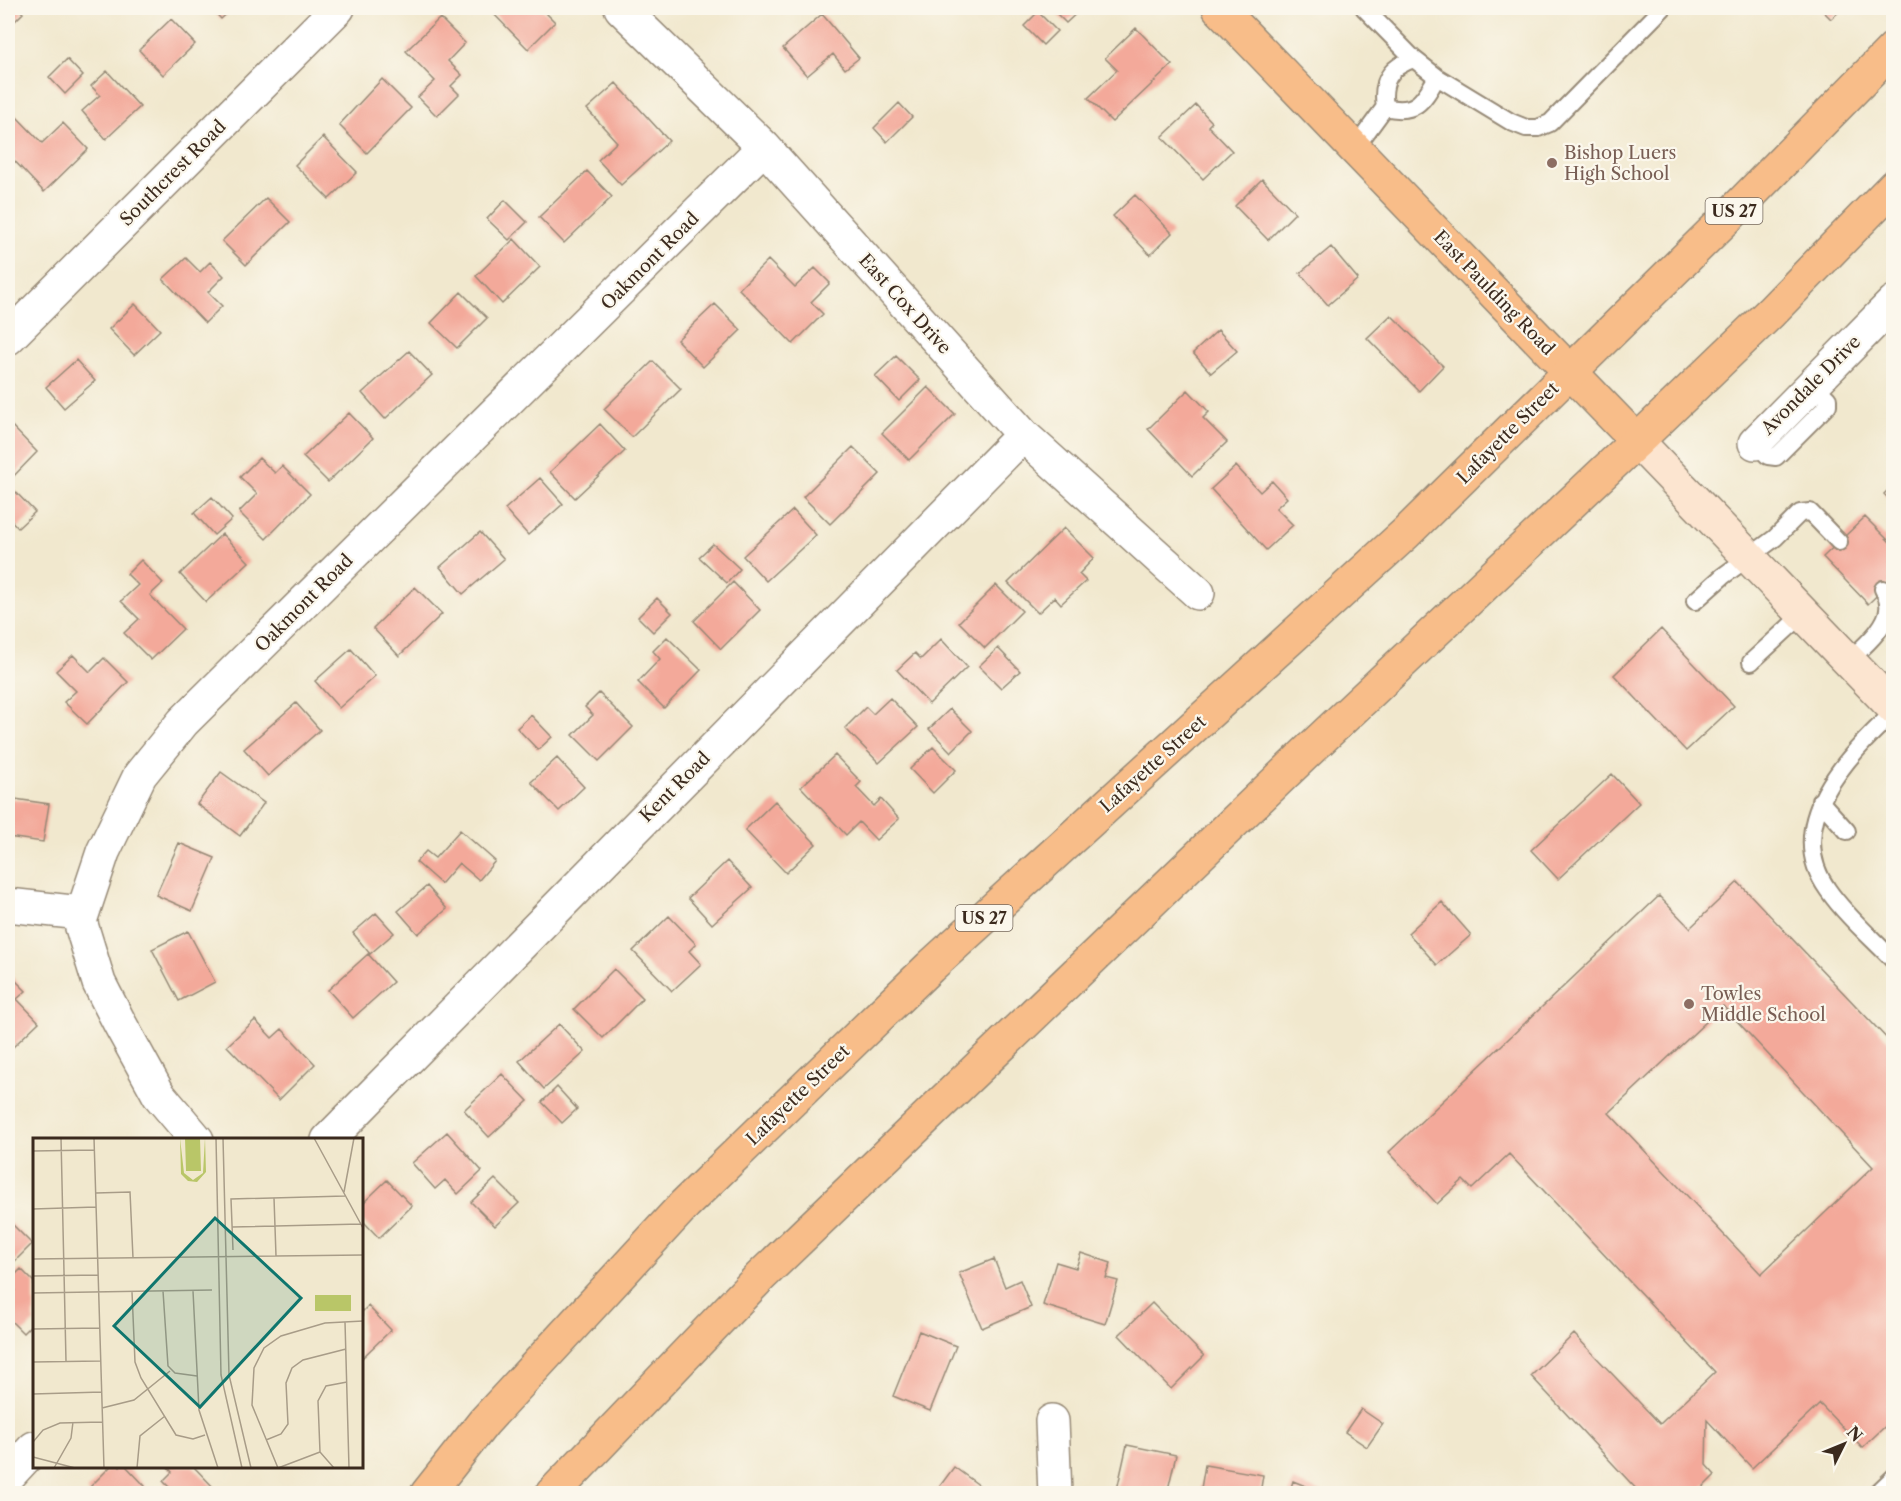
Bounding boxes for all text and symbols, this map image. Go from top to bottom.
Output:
street label: Southcrest Road [115,115,231,231]
place label: Bishop Luers High School [1564,142,1676,185]
marker: Bishop Luers High School [1545,156,1559,170]
road number: US 27 [1706,198,1762,224]
street label: Oakmont Road [596,207,704,315]
street label: East Paulding Road [1429,226,1559,360]
street label: East Cox Drive [854,249,956,359]
street label: Avondale Drive [1756,331,1865,440]
street label: Lafayette Street [1452,377,1564,489]
street label: Oakmont Road [250,549,358,657]
street label: Lafayette Street [1095,710,1211,817]
street label: Kent Road [635,747,715,827]
road number: US 27 [956,905,1012,931]
place label: Towles Middle School [1701,983,1826,1026]
marker: Towles Middle School [1682,997,1696,1011]
street label: Lafayette Street [742,1040,855,1150]
inset map [33,1138,363,1468]
north arrow [1814,1414,1874,1474]
text: N [1843,1422,1867,1446]

